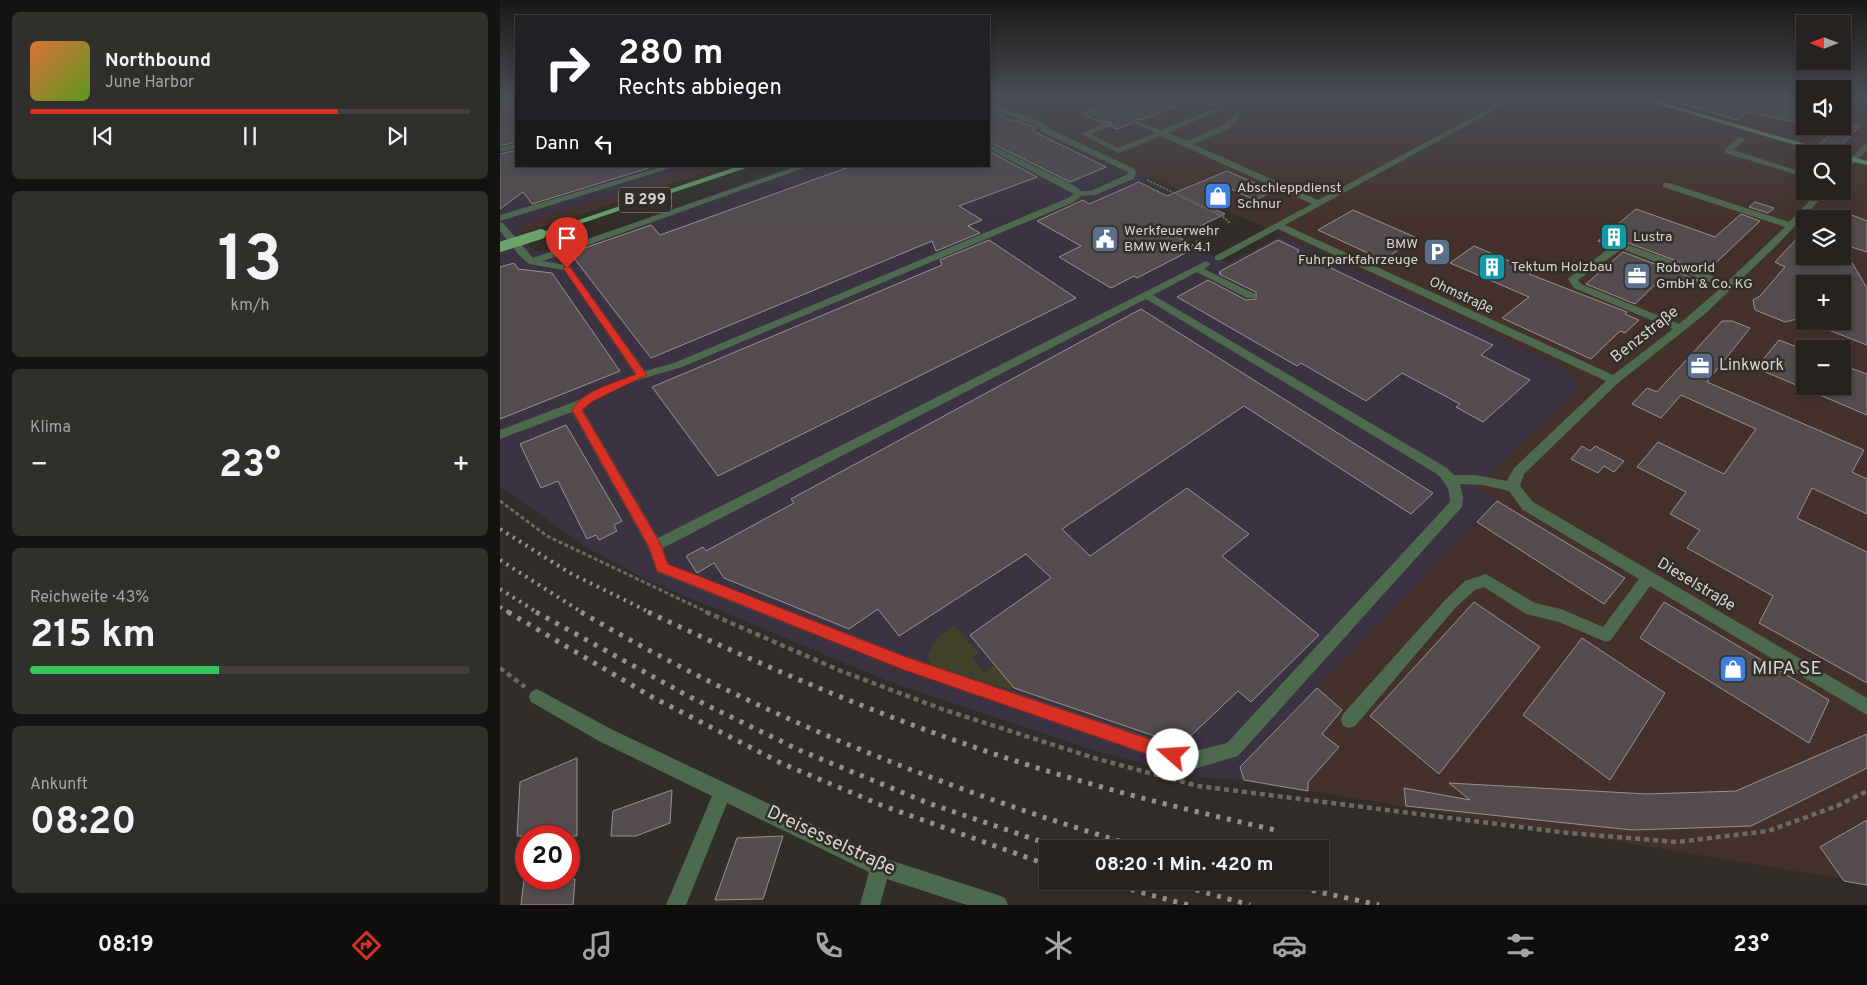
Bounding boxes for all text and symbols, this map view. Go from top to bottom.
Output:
north arrow [1796,15,1851,70]
map controls [1796,15,1851,395]
text: 280 m [618,32,723,76]
icon: right [535,35,600,100]
text: Northbound [105,49,211,73]
text: June Harbor [105,73,194,93]
text: Rechts abbiegen [618,75,782,102]
button: sound [1796,80,1851,135]
icon: previous [89,122,117,150]
icon: pause [236,122,264,150]
icon: next [383,122,411,150]
icon: left [590,130,618,158]
text: Dann [535,132,580,156]
button: search [1796,145,1851,200]
place label: Abschleppdienst Schnur [1237,180,1342,213]
shop icon: Abschleppdienst Schnur [1203,181,1233,211]
road number: B 299 [619,188,671,212]
button: layers [1796,210,1851,265]
pin [546,217,588,268]
text: 13 [218,222,282,304]
building icon: Lustra [1599,222,1629,252]
place label: Werkfeuerwehr BMW Werk 4.1 [1124,223,1220,256]
icon: arrive [553,224,581,252]
public building icon: Werkfeuerwehr BMW Werk 4.1 [1090,224,1120,254]
place label: Lustra [1633,229,1672,246]
place label: BMW Fuhrparkfahrzeuge [1298,236,1418,269]
parking icon: BMW Fuhrparkfahrzeuge [1422,237,1452,267]
building icon: Tektum Holzbau [1477,252,1507,282]
place label: Tektum Holzbau [1511,259,1613,276]
place label: Robworld GmbH & Co. KG [1656,260,1753,293]
office icon: Robworld GmbH & Co. KG [1622,261,1652,291]
street label: Ohmstraße [1426,274,1496,318]
button: + [1796,275,1851,330]
text: km/h [231,296,269,316]
street label: Benzstraße [1607,302,1683,368]
button: − [1796,340,1851,395]
office icon: Linkwork [1685,351,1715,381]
place label: Linkwork [1719,356,1784,376]
text: Klima [30,418,71,438]
text: 23° [219,442,281,491]
text: − [30,448,48,484]
text: + [452,448,470,484]
street label: Dieselstraße [1653,554,1739,616]
text: Reichweite · 43% [30,588,149,608]
text: 215 km [30,612,156,661]
shop icon: MIPA SE [1718,654,1748,684]
place label: MIPA SE [1752,657,1822,681]
position arrow [1146,728,1198,780]
text: Ankunft [30,775,88,795]
text: 08:20 [30,799,136,848]
street label: Dreisesselstraße [763,801,899,881]
speed limit sign: 20 [515,825,580,890]
text: 08:20 · 1 Min. · 420 m [1094,853,1274,877]
icon: directions [349,928,384,963]
icon: music [580,928,615,963]
icon: phone [811,928,846,963]
icon: climate [1041,928,1076,963]
icon: car [1272,928,1307,963]
icon: filters [1503,928,1538,963]
text: 08:19 [98,932,154,959]
text: 23° [1733,932,1769,959]

